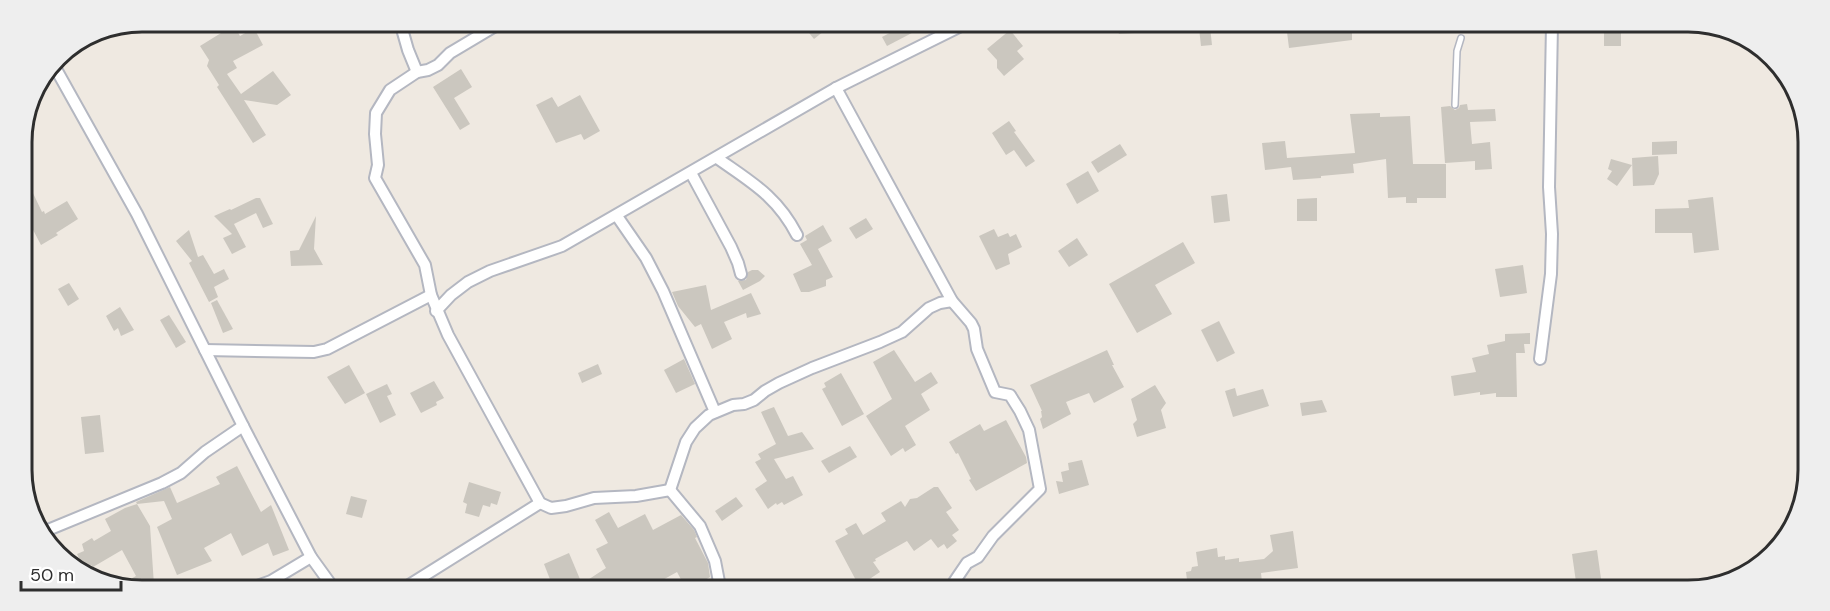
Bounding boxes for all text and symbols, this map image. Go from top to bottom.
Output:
scale bar [21,554,122,592]
text: 50 m [30,563,74,587]

